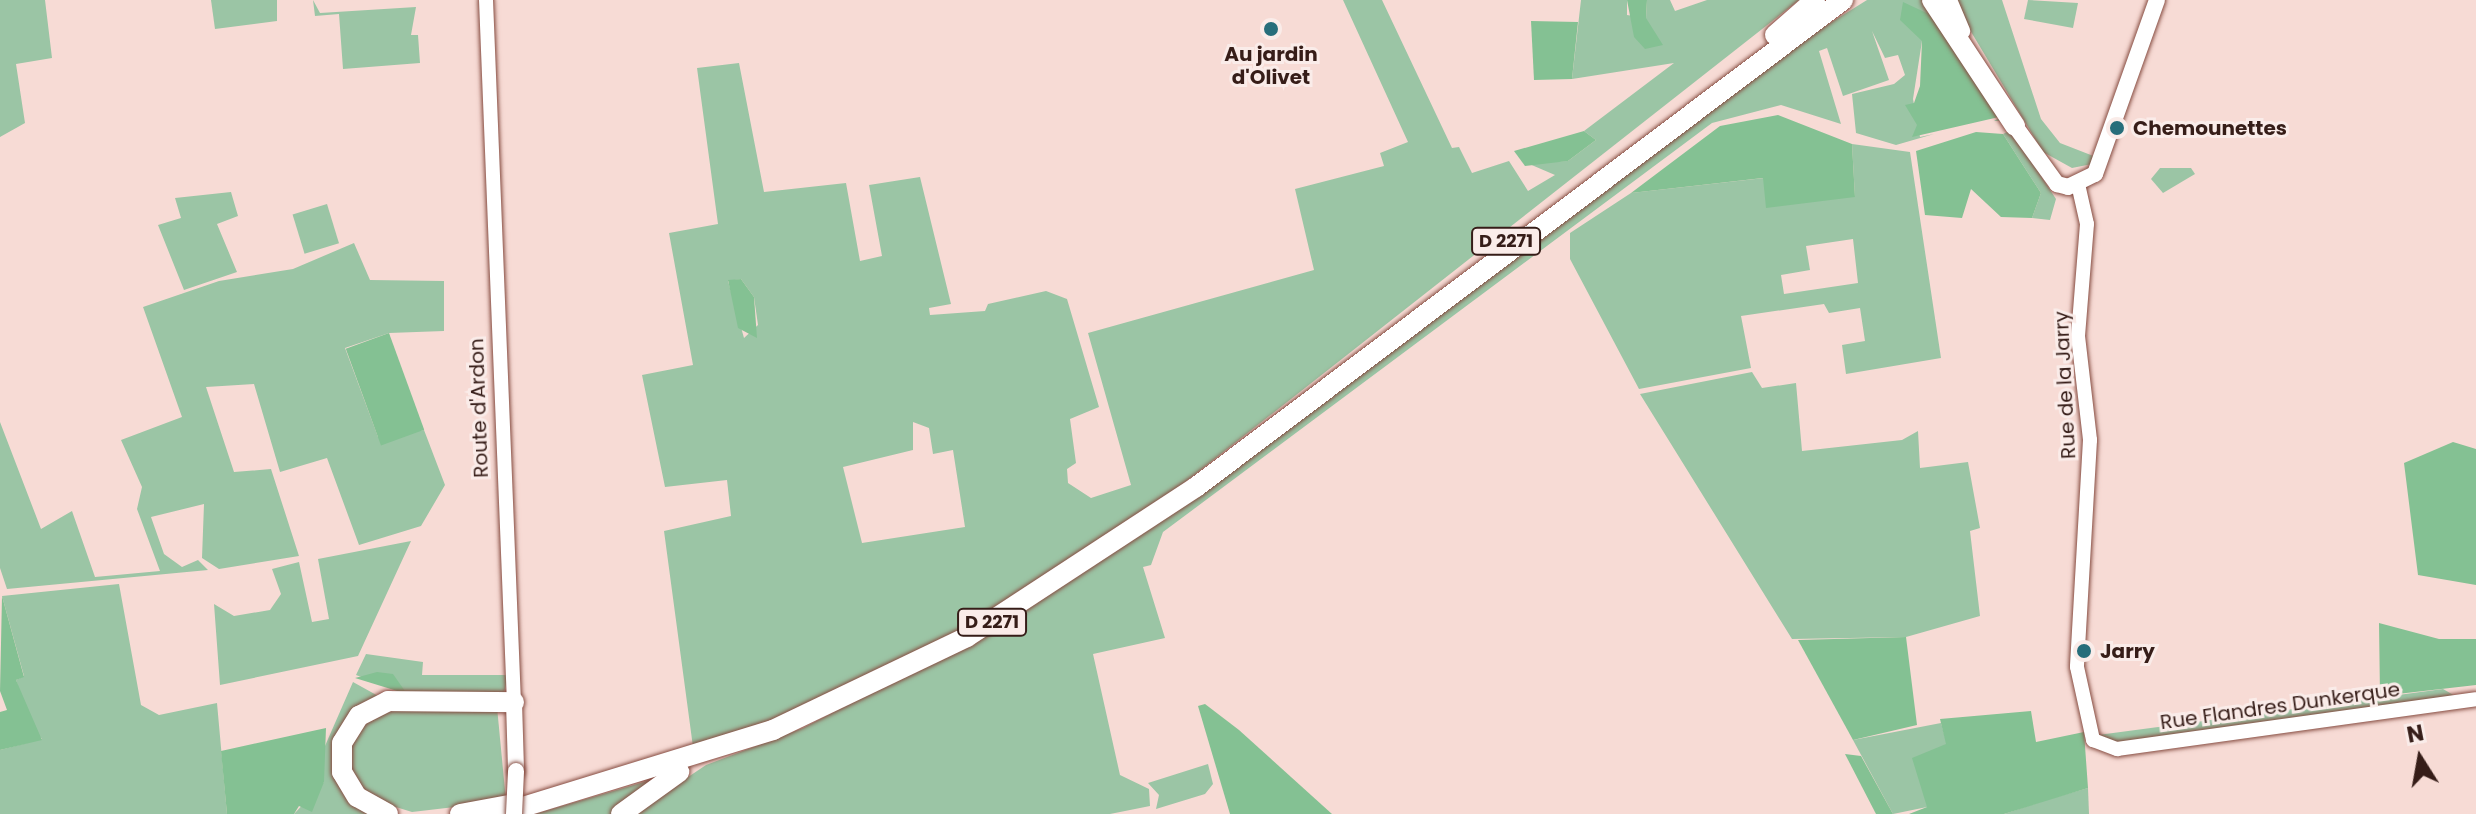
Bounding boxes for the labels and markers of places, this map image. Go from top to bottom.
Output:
marker: Au jardin d'Olivet [1262,20,1280,38]
place label: Au jardin d'Olivet [1224,42,1318,89]
place label: Chemounettes [2133,116,2287,140]
marker: Chemounettes [2108,119,2126,137]
place label: Jarry [2100,639,2155,663]
marker: Jarry [2075,642,2093,660]

